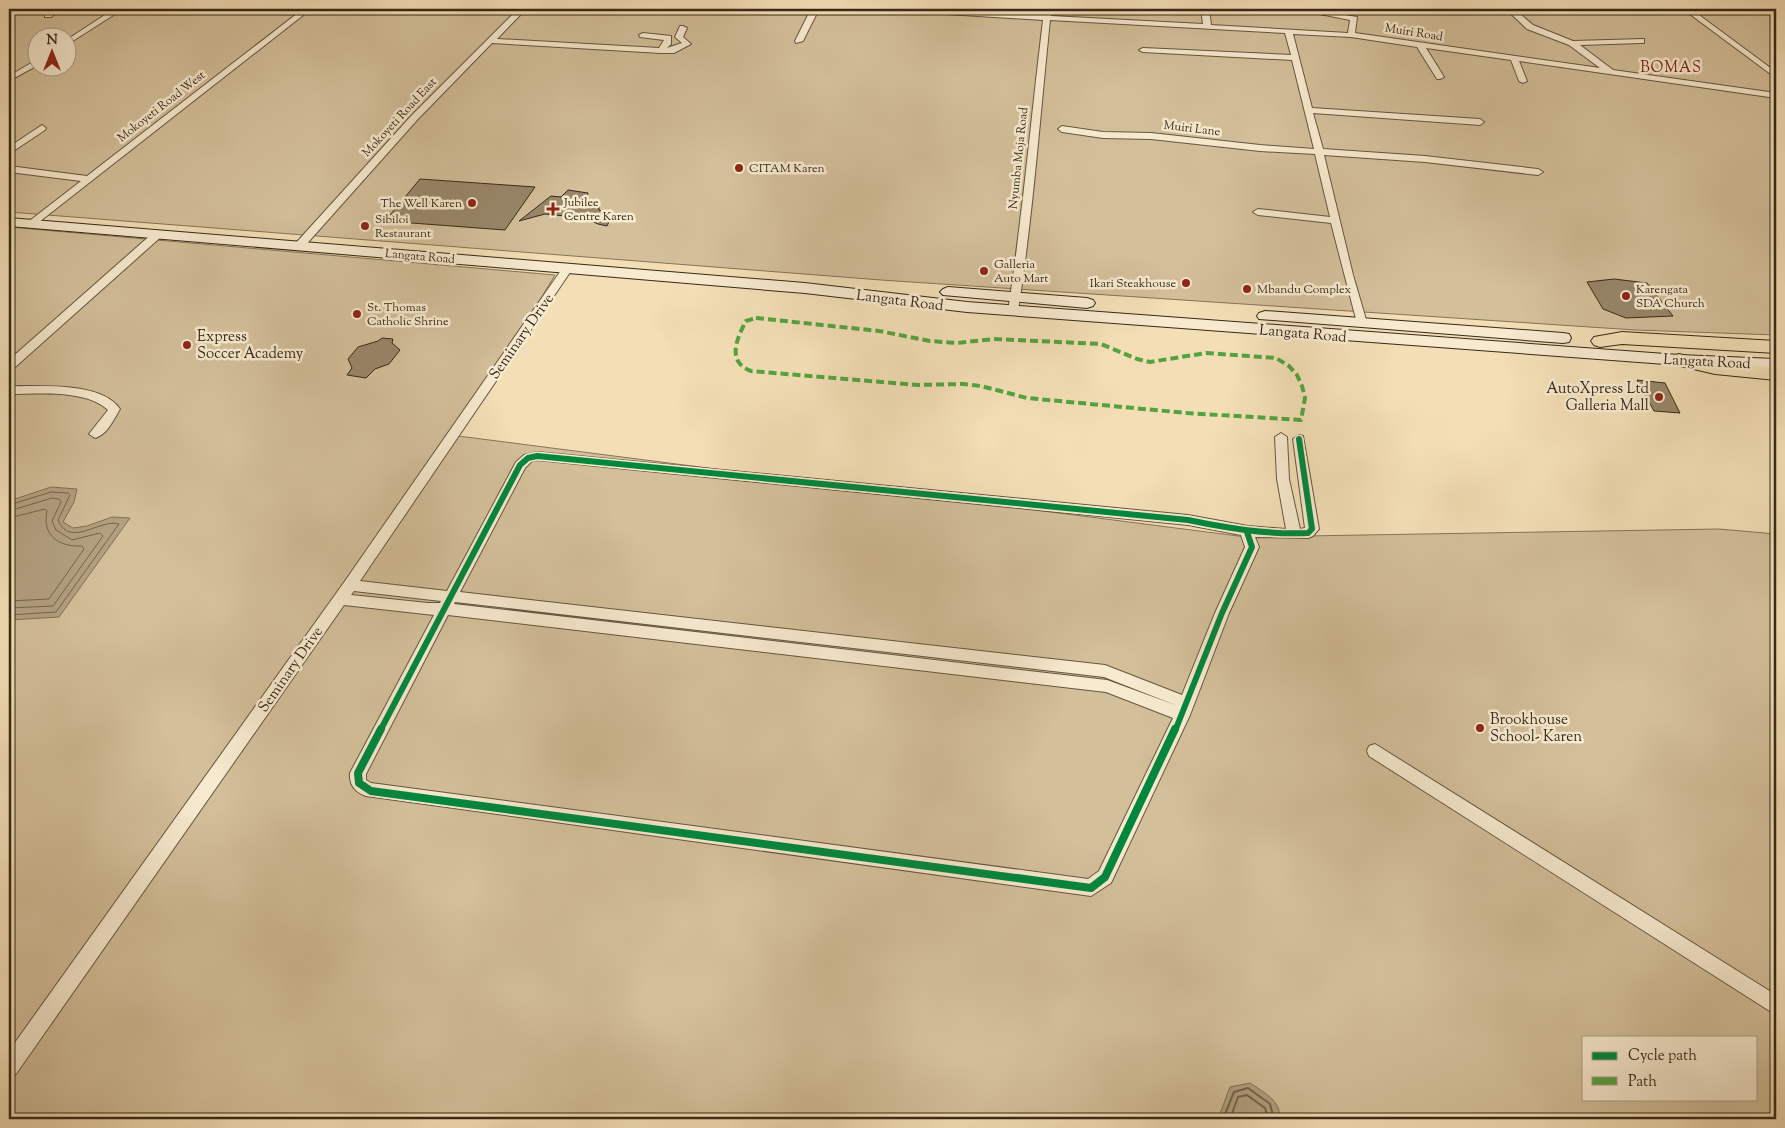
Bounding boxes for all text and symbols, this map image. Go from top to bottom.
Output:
street label: Muiri Road [1384,20,1444,46]
north arrow [28,28,78,78]
text: N [46,31,58,51]
district label: BOMAS [1640,58,1702,79]
street label: Mokoyeti Road West [114,67,209,147]
street label: Mokoyeti Road East [358,74,441,161]
street label: Nyumba Moja Road [1005,106,1033,210]
street label: Muiri Lane [1163,117,1222,141]
place label: CITAM Karen [749,160,825,178]
marker: CITAM Karen [733,162,745,174]
place label: Jubilee Centre Karen [563,194,634,226]
place label: The Well Karen [380,195,462,213]
marker: The Well Karen [466,197,478,209]
marker: Jubilee Centre Karen [546,202,560,216]
place label: Sibiloi Restaurant [375,211,431,243]
marker: Sibiloi Restaurant [359,220,371,232]
street label: Langata Road [384,245,456,269]
place label: Galleria Auto Mart [994,256,1048,288]
marker: Galleria Auto Mart [978,265,990,277]
place label: Ikari Steakhouse [1090,275,1176,293]
marker: Ikari Steakhouse [1180,277,1192,289]
place label: Mbandu Complex [1257,281,1351,299]
place label: Karengata SDA Church [1636,281,1705,313]
marker: Mbandu Complex [1241,283,1253,295]
street label: Langata Road [855,286,945,317]
street label: Seminary Drive [485,290,560,384]
marker: Karengata SDA Church [1620,290,1632,302]
place label: St. Thomas Catholic Shrine [367,299,449,331]
marker: St. Thomas Catholic Shrine [351,308,363,320]
street label: Langata Road [1258,320,1348,349]
place label: Express Soccer Academy [197,327,304,365]
marker: Express Soccer Academy [181,339,193,351]
street label: Langata Road [1663,350,1752,375]
place label: AutoXpress Ltd Galleria Mall [1546,379,1650,417]
marker: AutoXpress Ltd Galleria Mall [1653,391,1665,403]
street label: Seminary Drive [254,623,329,717]
place label: Brookhouse School- Karen [1490,710,1582,748]
marker: Brookhouse School- Karen [1474,722,1486,734]
legend [1582,1036,1758,1100]
text: Cycle path [1628,1046,1697,1067]
text: Path [1628,1072,1657,1093]

